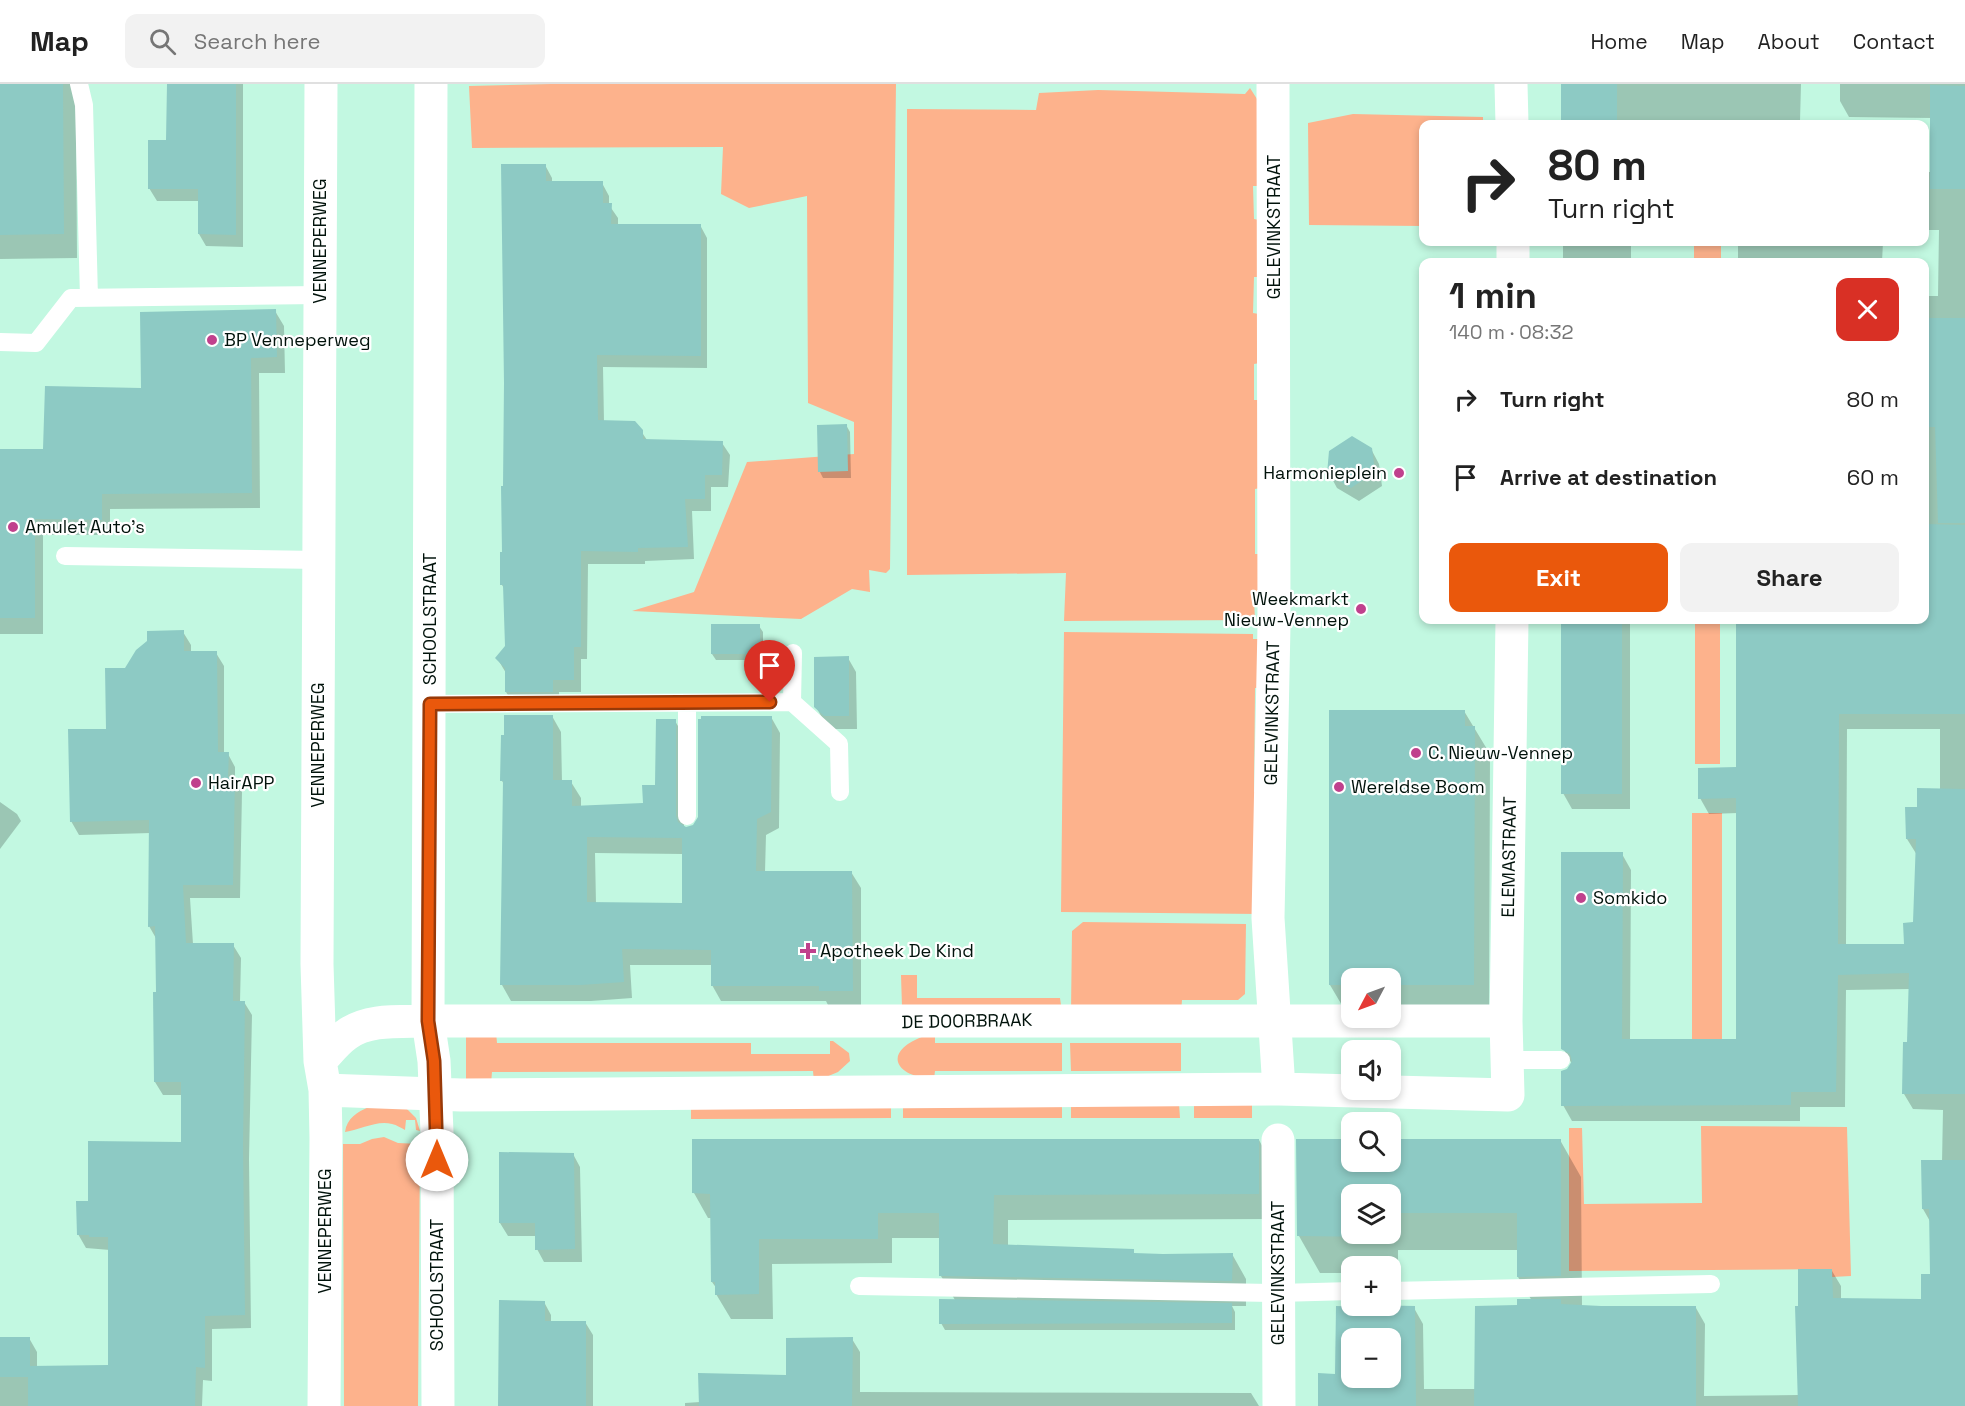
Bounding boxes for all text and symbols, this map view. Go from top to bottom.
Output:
search box [125,14,545,68]
text: Map [30,23,89,59]
icon: search [146,25,179,58]
text: Search here [194,27,321,55]
text: Home [1590,28,1648,55]
text: Map [1681,28,1725,55]
text: About [1758,28,1820,55]
text: Contact [1853,28,1935,55]
text: 80 m [1548,139,1647,192]
icon: right [1449,144,1527,222]
street label: GELEVINKSTRAAT [1262,154,1285,299]
street label: VENNEPERWEG [308,178,331,304]
text: Turn right [1548,191,1675,226]
text: 1 min [1449,273,1537,319]
button: close [1836,278,1899,341]
text: 140 m · 08:32 [1449,319,1574,345]
place label: BP Venneperweg [224,328,370,351]
marker: BP Venneperweg [205,333,219,347]
icon: right [1449,383,1482,416]
text: Turn right [1500,385,1605,413]
text: 80 m [1847,385,1899,413]
place label: Harmonieplein [1263,461,1387,484]
icon: arrive [1449,461,1482,494]
text: Arrive at destination [1500,463,1717,491]
text: 60 m [1847,463,1899,491]
marker: Harmonieplein [1392,466,1406,480]
place label: Amulet Auto's [25,515,145,538]
marker: Amulet Auto's [6,520,20,534]
button: Exit [1449,543,1668,612]
button: Share [1680,543,1899,612]
street label: SCHOOLSTRAAT [418,552,441,685]
place label: Weekmarkt Nieuw-Vennep [1224,587,1349,631]
marker: Weekmarkt Nieuw-Vennep [1354,602,1368,616]
pin [744,640,795,702]
street label: GELEVINKSTRAAT [1259,640,1284,786]
icon: arrive [753,649,786,682]
street label: VENNEPERWEG [306,682,329,808]
place label: C. Nieuw-Vennep [1428,741,1573,764]
marker: C. Nieuw-Vennep [1409,746,1423,760]
place label: HairAPP [208,771,275,794]
place label: Wereldse Boom [1351,775,1485,798]
marker: HairAPP [189,776,203,790]
marker: Wereldse Boom [1332,780,1346,794]
street label: ELEMASTRAAT [1496,796,1521,918]
place label: Somkido [1593,886,1667,909]
marker: Somkido [1574,891,1588,905]
place label: Apotheek De Kind [820,939,974,962]
marker: Apotheek De Kind [801,944,815,958]
north arrow [1341,968,1401,1028]
map controls [1341,968,1401,1388]
street label: DE DOORBRAAK [901,1008,1033,1033]
button: sound [1341,1040,1401,1100]
button: search [1341,1112,1401,1172]
position arrow [405,1128,469,1192]
street label: VENNEPERWEG [313,1168,336,1294]
button: layers [1341,1184,1401,1244]
street label: GELEVINKSTRAAT [1266,1200,1289,1345]
street label: SCHOOLSTRAAT [425,1218,448,1351]
button: + [1341,1256,1401,1316]
button: − [1341,1328,1401,1388]

